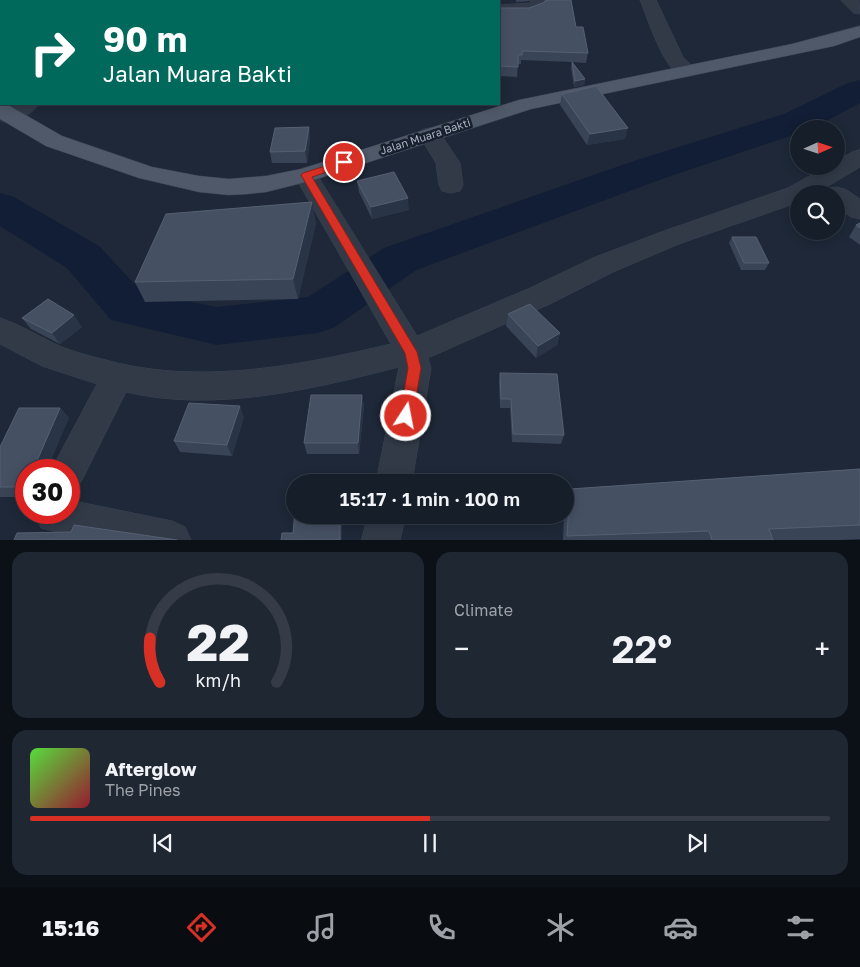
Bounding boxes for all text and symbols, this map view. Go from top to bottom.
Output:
text: 90 m [103,18,187,60]
icon: right [20,20,85,85]
text: Jalan Muara Bakti [103,60,292,87]
street label: Jalan Muara Bakti [378,115,472,157]
north arrow [790,120,845,175]
map controls [790,120,845,240]
pin [323,141,365,183]
icon: arrive [330,148,358,176]
button: search [790,185,845,240]
position arrow [379,389,431,441]
speed limit sign: 30 [15,459,80,524]
text: 15:17 · 1 min · 100 m [340,487,520,510]
text: Climate [454,600,513,620]
text: 22 [186,610,250,672]
text: 22° [612,626,672,671]
text: − [454,632,469,665]
text: + [815,632,830,665]
text: km/h [195,669,241,691]
text: Afterglow [105,757,196,780]
text: The Pines [105,780,180,800]
icon: previous [149,829,177,857]
icon: pause [416,829,444,857]
icon: next [683,829,711,857]
icon: directions [184,910,219,945]
icon: music [304,910,339,945]
icon: phone [424,910,459,945]
icon: climate [543,910,578,945]
icon: car [663,910,698,945]
icon: filters [783,910,818,945]
text: 15:16 [42,914,99,941]

